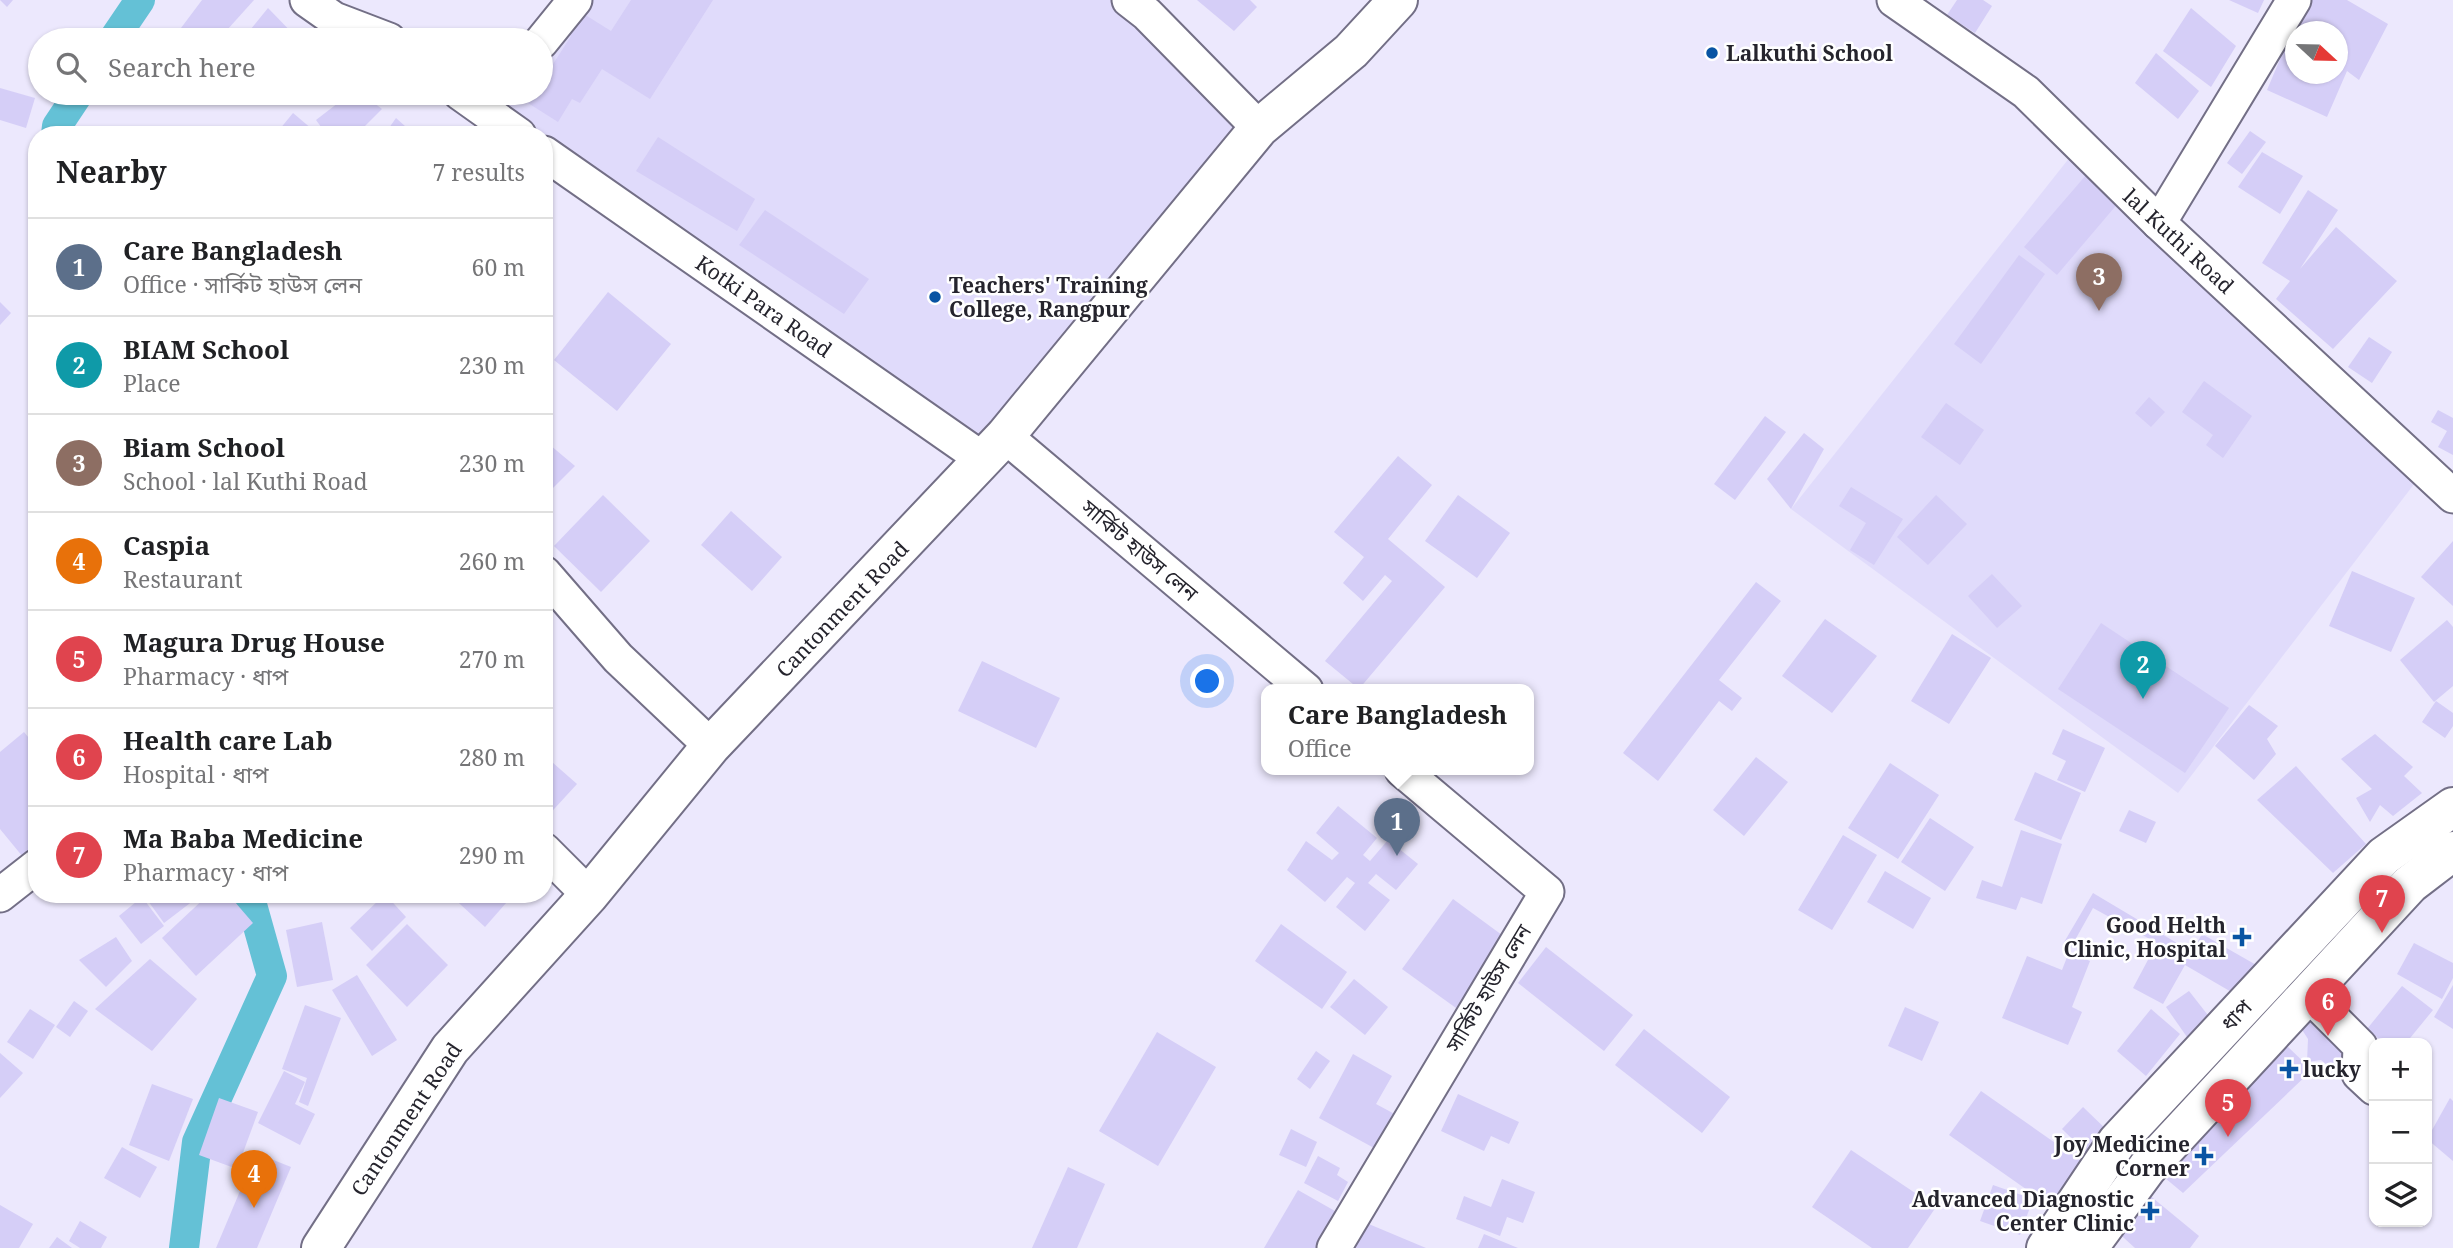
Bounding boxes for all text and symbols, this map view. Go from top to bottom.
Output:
north arrow [2285,21,2348,84]
search box [28,28,553,105]
place label: Lalkuthi School [1726,39,1893,67]
marker: Lalkuthi School [1704,45,1720,61]
icon: search [52,48,90,86]
text: Search here [108,49,256,85]
text: Nearby [56,151,167,192]
text: 7 results [432,156,525,188]
street label: lal Kuthi Road [2118,183,2240,300]
text: Care Bangladesh [123,232,343,268]
street label: Kotki Para Road [690,249,838,363]
text: 1 [73,251,86,283]
text: 60 m [472,251,525,283]
pin: 3 [2076,253,2122,311]
text: Office · সার্কিট হাউস লেন [123,268,362,300]
place label: Teachers' Training College, Rangpur [949,271,1148,323]
marker: Teachers' Training College, Rangpur [927,289,943,305]
text: BIAM School [123,331,289,367]
text: 2 [73,349,86,381]
text: 230 m [459,349,525,381]
text: Place [123,367,181,399]
text: Biam School [123,429,285,465]
text: 3 [73,447,86,479]
text: 230 m [459,447,525,479]
text: School · lal Kuthi Road [123,465,368,497]
street label: সার্কিট হাউস লেন [1075,492,1204,607]
text: Caspia [123,527,210,563]
street label: Cantonment Road [770,535,914,683]
text: 4 [73,545,86,577]
text: 260 m [459,545,525,577]
text: Restaurant [123,563,243,595]
text: Magura Drug House [123,624,385,660]
pin: 2 [2120,641,2166,699]
text: 5 [73,643,86,675]
text: 270 m [459,643,525,675]
text: Pharmacy · ধাপ [123,660,288,692]
your location [1190,664,1224,698]
popup [1261,684,1534,775]
text: Care Bangladesh [1288,696,1507,732]
text: Health care Lab [123,722,333,758]
text: Office [1288,732,1351,764]
text: 6 [73,741,86,773]
text: 280 m [459,741,525,773]
text: Hospital · ধাপ [123,758,269,790]
pin: 1 [1374,798,1420,856]
text: Ma Baba Medicine [123,820,363,856]
text: 7 [73,839,86,871]
text: 290 m [459,839,525,871]
text: Pharmacy · ধাপ [123,856,288,888]
pin: 7 [2359,875,2405,933]
place label: Good Helth Clinic, Hospital [2063,911,2227,963]
street label: সার্কিট হাউস লেন [1438,919,1537,1058]
marker: Good Helth Clinic, Hospital [2232,927,2252,947]
pin: 6 [2305,978,2351,1036]
street label: ধাপ [2214,993,2258,1037]
street label: Cantonment Road [344,1037,468,1201]
map controls [2369,1038,2432,1227]
button: + [2369,1038,2432,1101]
place label: lucky [2303,1055,2362,1083]
marker: lucky [2281,1061,2297,1077]
pin: 5 [2205,1079,2251,1137]
button: − [2369,1101,2432,1164]
place label: Joy Medicine Corner [2053,1130,2190,1182]
marker: Joy Medicine Corner [2196,1148,2212,1164]
pin: 4 [231,1150,277,1208]
button: layers [2369,1164,2432,1227]
place label: Advanced Diagnostic Center Clinic [1912,1185,2134,1237]
marker: Advanced Diagnostic Center Clinic [2140,1201,2160,1221]

